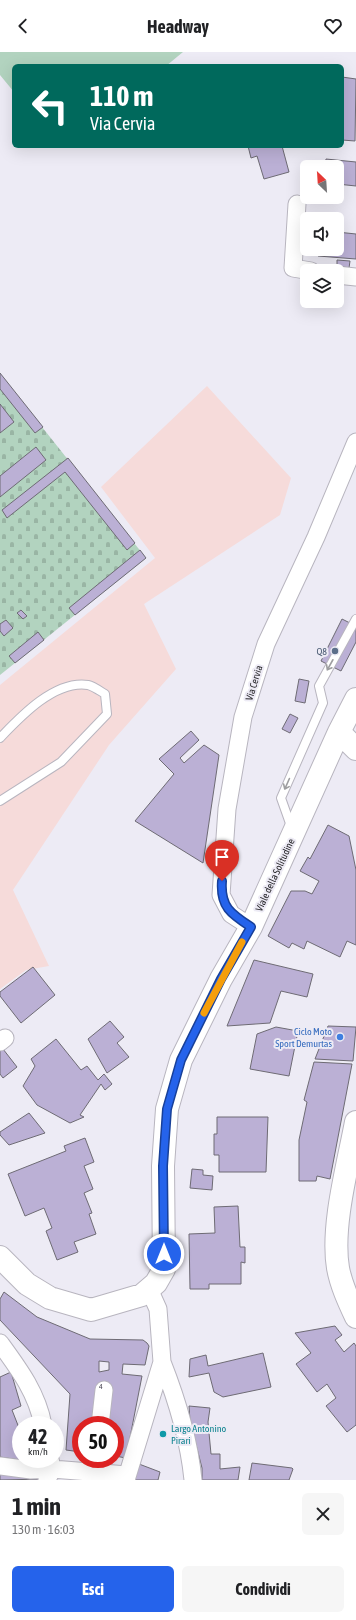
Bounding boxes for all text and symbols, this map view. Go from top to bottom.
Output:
icon: back [12,15,34,37]
icon: heart [322,15,344,37]
text: Headway [147,16,209,37]
icon: left [24,80,76,132]
text: 110 m [90,80,153,112]
text: Via Cervia [90,113,155,134]
north arrow [300,160,344,204]
map controls [300,160,344,308]
button: sound [300,212,344,256]
button: layers [300,264,344,308]
place label: Q8 [316,646,327,657]
marker: Q8 [330,646,340,656]
one-way arrow [326,659,334,671]
street label: Via Cervia [243,664,265,702]
one-way arrow [283,777,290,789]
street label: Viale della Solitudine [253,837,297,913]
pin [205,840,239,881]
icon: arrive [211,846,233,868]
place label: Ciclo Moto Sport Demurtas [275,1026,332,1049]
marker: Ciclo Moto Sport Demurtas [335,1032,345,1042]
position arrow [143,1233,185,1275]
house number: 4 [99,1382,103,1391]
speed limit sign: 50 [72,1416,124,1468]
place label: Largo Antonino Pirari [171,1423,227,1446]
text: 42 [29,1425,47,1448]
marker: Largo Antonino Pirari [158,1429,168,1439]
text: km/h [28,1446,48,1457]
text: 1 min [12,1493,61,1520]
button: close [302,1493,344,1535]
text: 130 m · 16:03 [12,1522,75,1537]
button: Esci [12,1566,174,1612]
button: Condividi [182,1566,344,1612]

